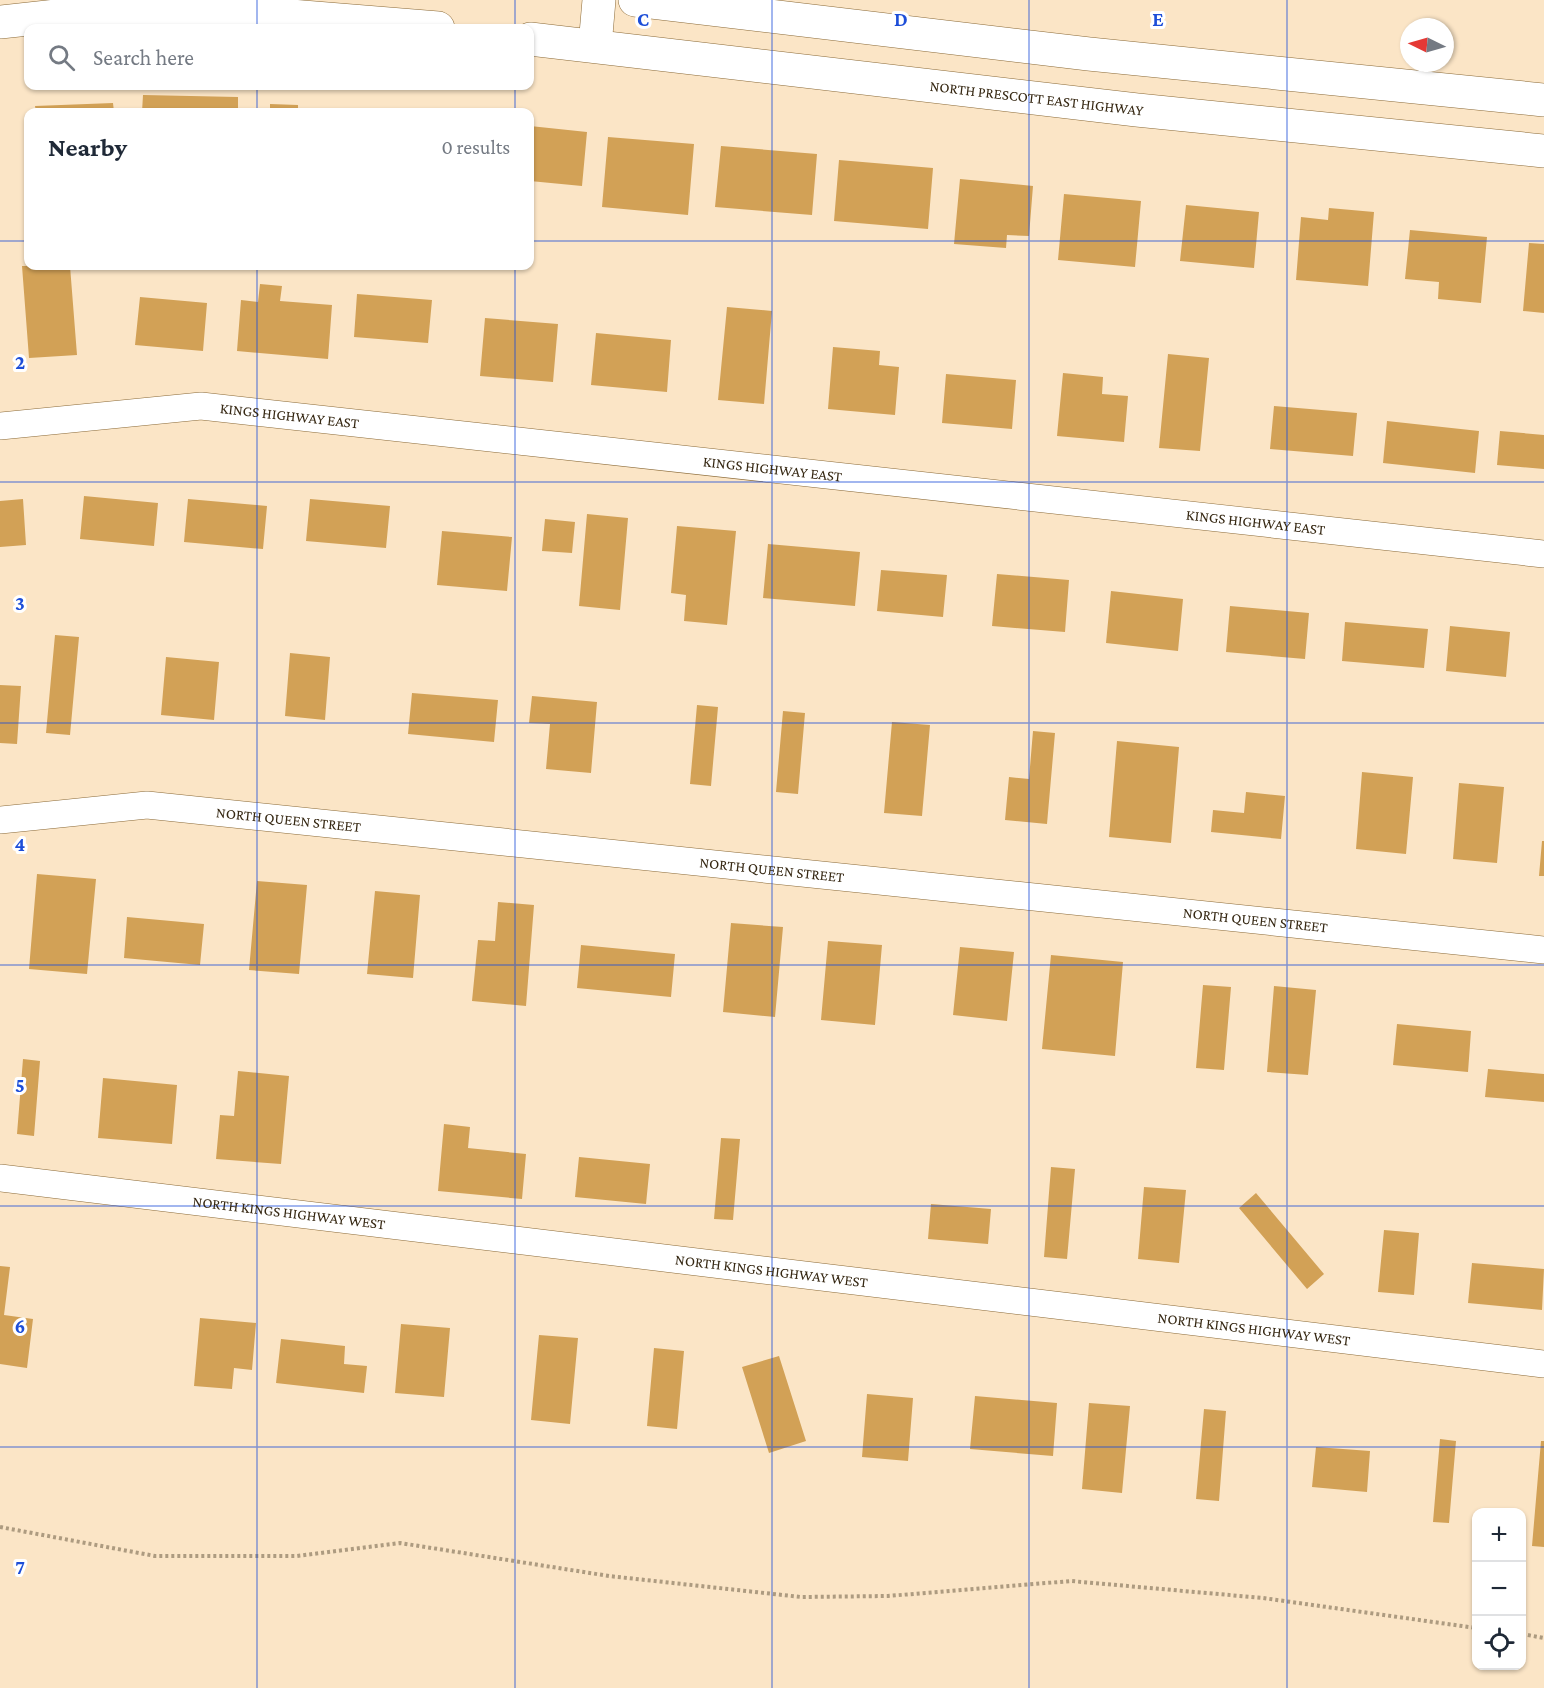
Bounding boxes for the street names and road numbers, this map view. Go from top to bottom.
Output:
street label: NORTH PRESCOTT EAST HIGHWAY [929,78,1144,119]
street label: KINGS HIGHWAY EAST [219,400,360,431]
street label: KINGS HIGHWAY EAST [702,453,843,485]
street label: KINGS HIGHWAY EAST [1185,507,1326,538]
street label: NORTH QUEEN STREET [215,804,362,835]
street label: NORTH QUEEN STREET [699,854,845,885]
street label: NORTH QUEEN STREET [1182,905,1328,935]
street label: NORTH KINGS HIGHWAY WEST [192,1193,386,1232]
street label: NORTH KINGS HIGHWAY WEST [674,1251,869,1290]
street label: NORTH KINGS HIGHWAY WEST [1157,1310,1351,1349]

